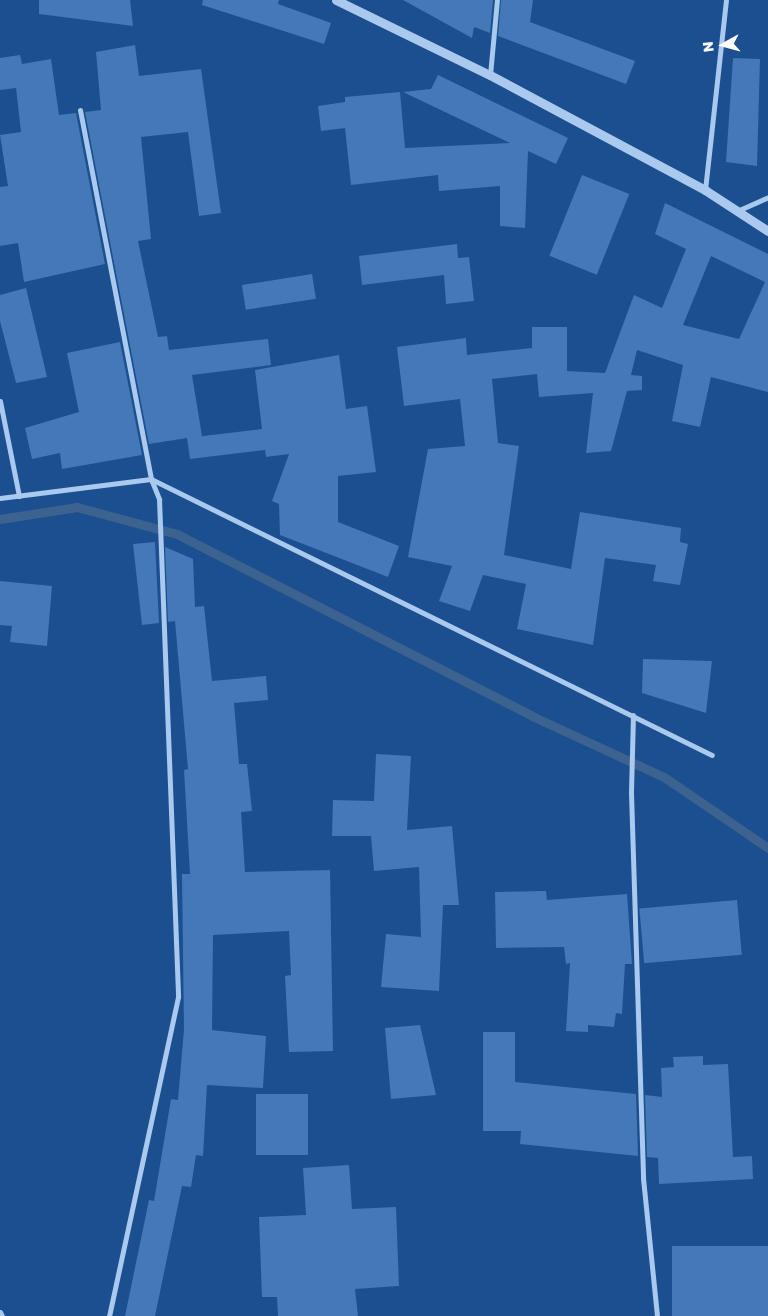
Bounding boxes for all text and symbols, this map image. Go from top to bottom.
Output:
north arrow [698,20,748,70]
text: N [699,41,717,53]

